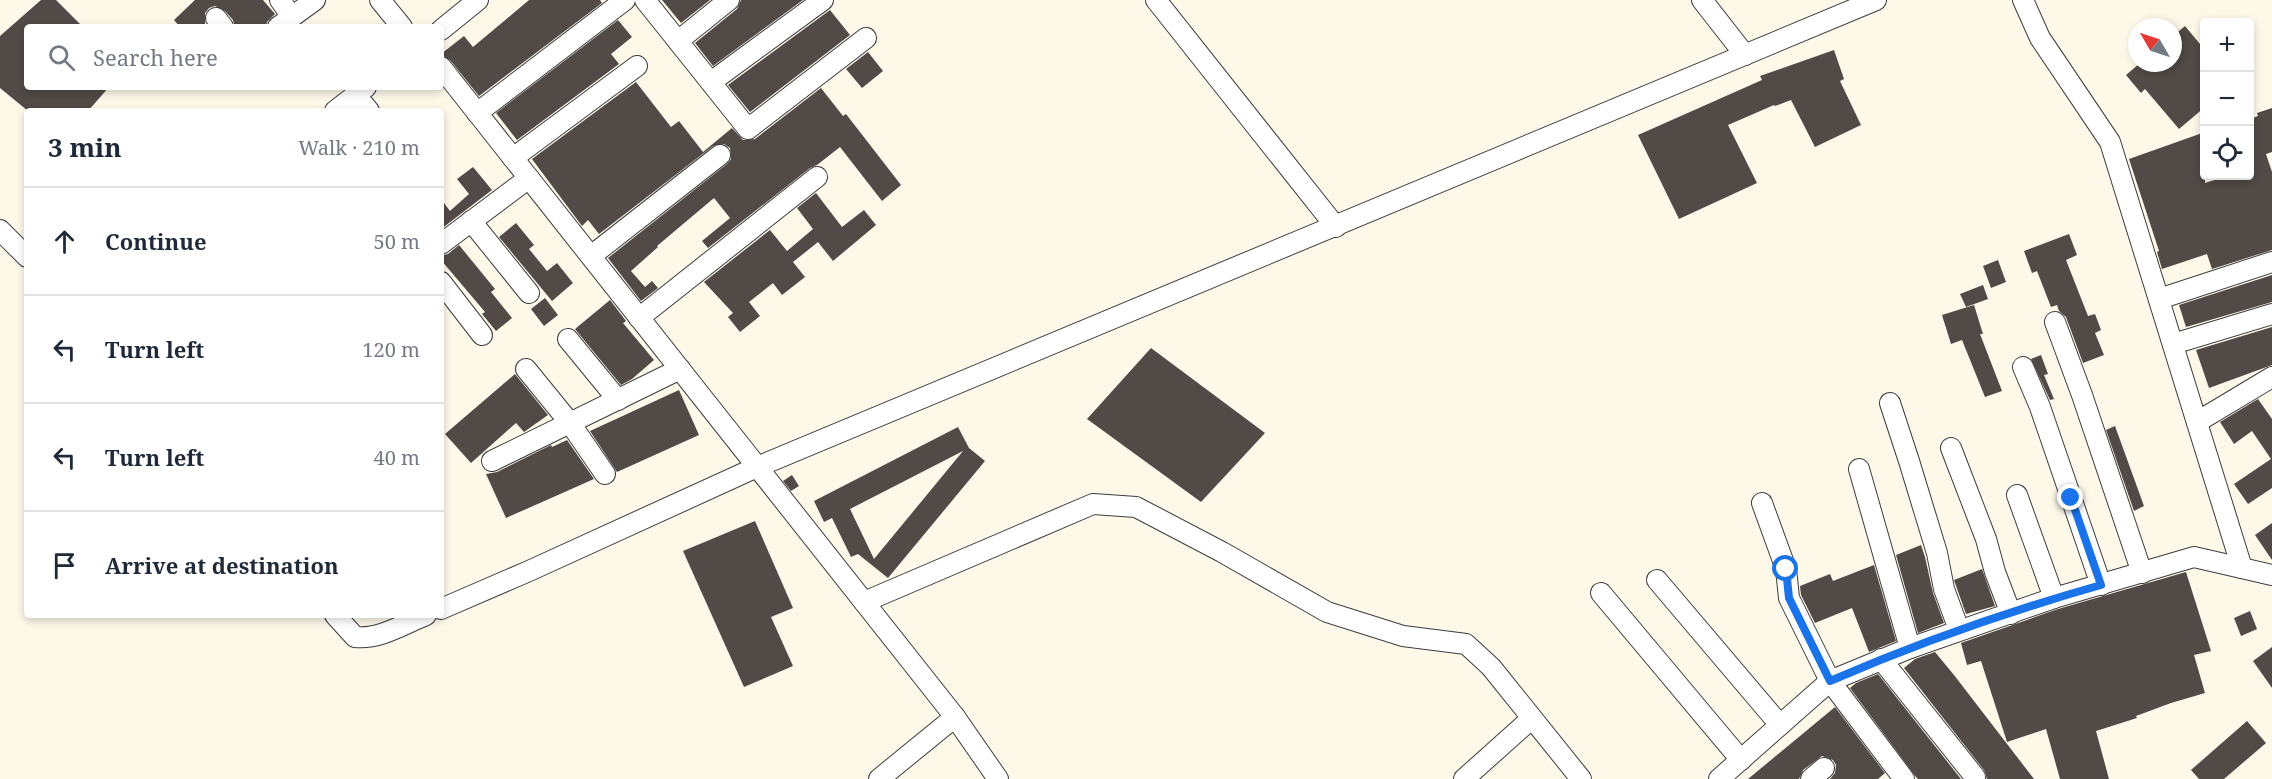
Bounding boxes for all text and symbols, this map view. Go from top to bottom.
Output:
north arrow [2128,18,2182,72]
map controls [2200,18,2254,180]
button: + [2200,18,2254,72]
search box [24,24,444,90]
icon: search [45,41,78,74]
text: Search here [93,42,218,72]
button: − [2200,72,2254,126]
button: locate [2200,126,2254,180]
text: 3 min [48,129,122,165]
text: Walk · 210 m [298,134,420,161]
icon: ahead [48,225,81,258]
text: Continue [105,226,207,256]
text: 50 m [374,228,420,255]
icon: left [48,333,81,366]
text: Turn left [105,334,204,364]
text: 120 m [362,336,420,363]
icon: left [48,441,81,474]
text: Turn left [105,442,204,472]
text: 40 m [374,444,420,471]
route end [2057,484,2083,510]
icon: arrive [48,549,81,582]
text: Arrive at destination [105,550,339,580]
route start [1772,555,1798,581]

